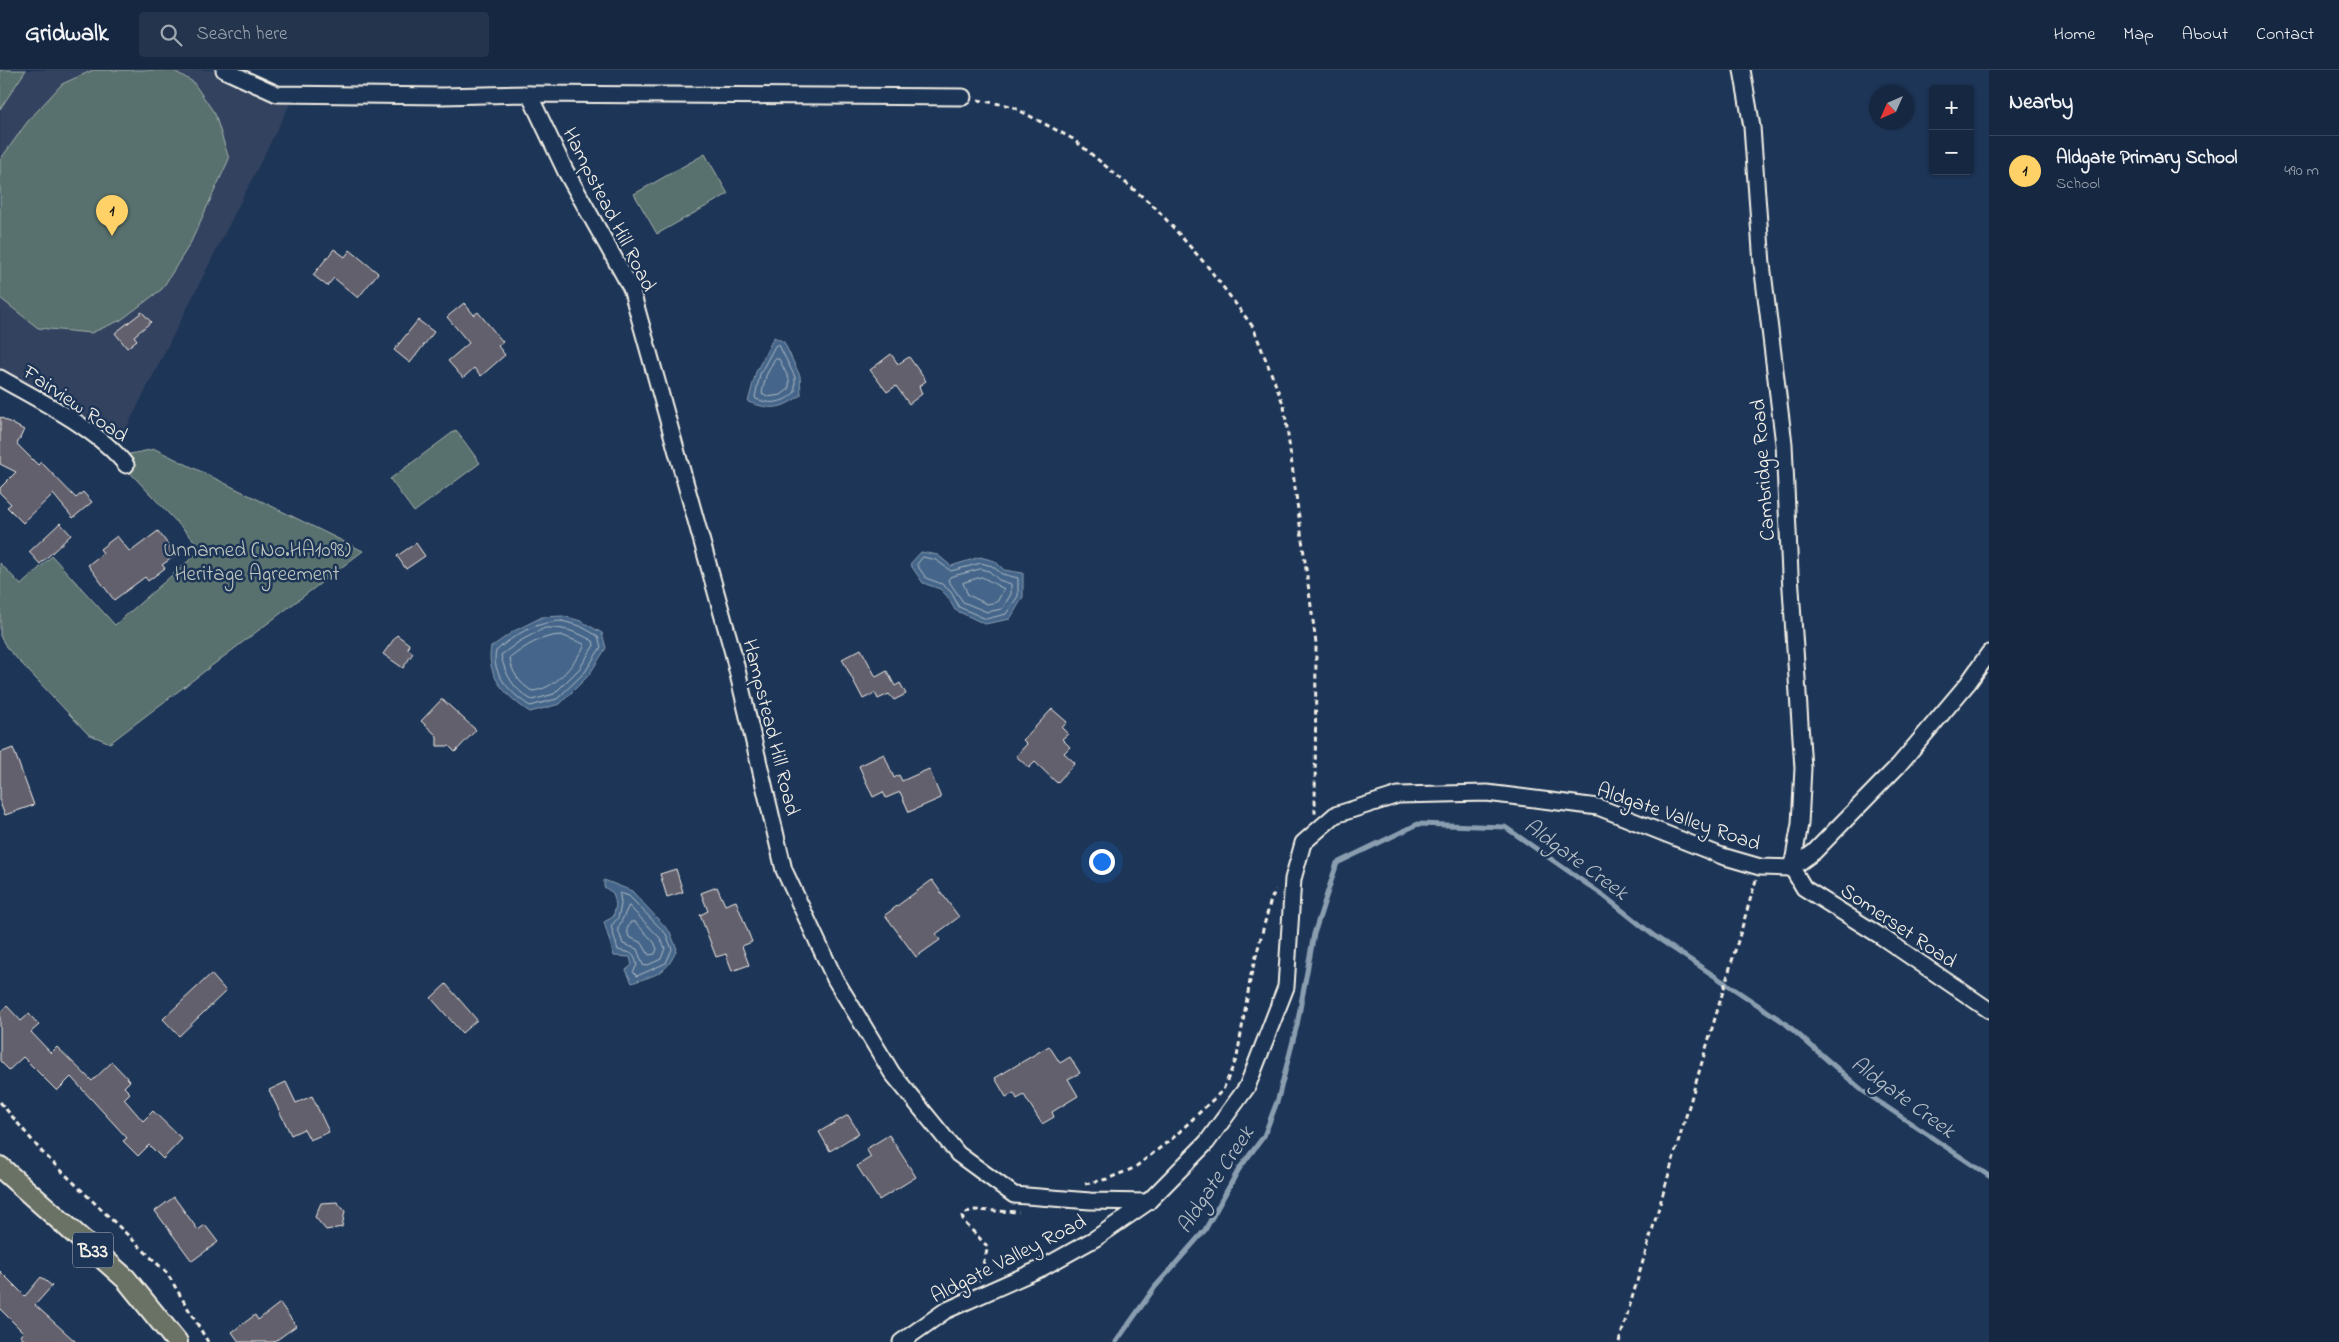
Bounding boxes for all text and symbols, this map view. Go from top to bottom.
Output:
search box [139,12,489,57]
text: Gridwalk [25,17,109,52]
icon: search [157,21,185,49]
text: Search here [197,21,288,48]
text: Home [2054,22,2095,48]
text: Map [2123,22,2154,48]
text: About [2182,22,2228,48]
text: Contact [2256,22,2314,48]
north arrow [1869,85,1914,130]
map controls [1929,85,1974,175]
button: + [1929,85,1974,130]
text: Nearby [2009,88,2073,118]
street label: Hampstead Hill Road [554,123,663,297]
button: − [1929,130,1974,175]
text: Aldgate Primary School [2056,145,2237,172]
text: 1 [2022,159,2028,183]
text: 490 m [2284,159,2319,183]
text: School [2056,172,2100,196]
pin: 1 [96,195,128,236]
street label: Fairview Road [15,358,134,451]
street label: Cambridge Road [1744,398,1786,542]
park label: Unnamed (No.HA1098) Heritage Agreement [163,536,351,592]
street label: Hampstead Hill Road [734,636,807,819]
street label: Aldgate Valley Road [1592,776,1764,862]
water label: Aldgate Creek [1516,812,1635,910]
your location [1089,849,1115,875]
street label: Somerset Road [1834,877,1962,977]
water label: Aldgate Creek [1843,1050,1962,1148]
water label: Aldgate Creek [1170,1119,1264,1241]
street label: Aldgate Valley Road [926,1208,1093,1314]
road number: B33 [73,1232,113,1268]

